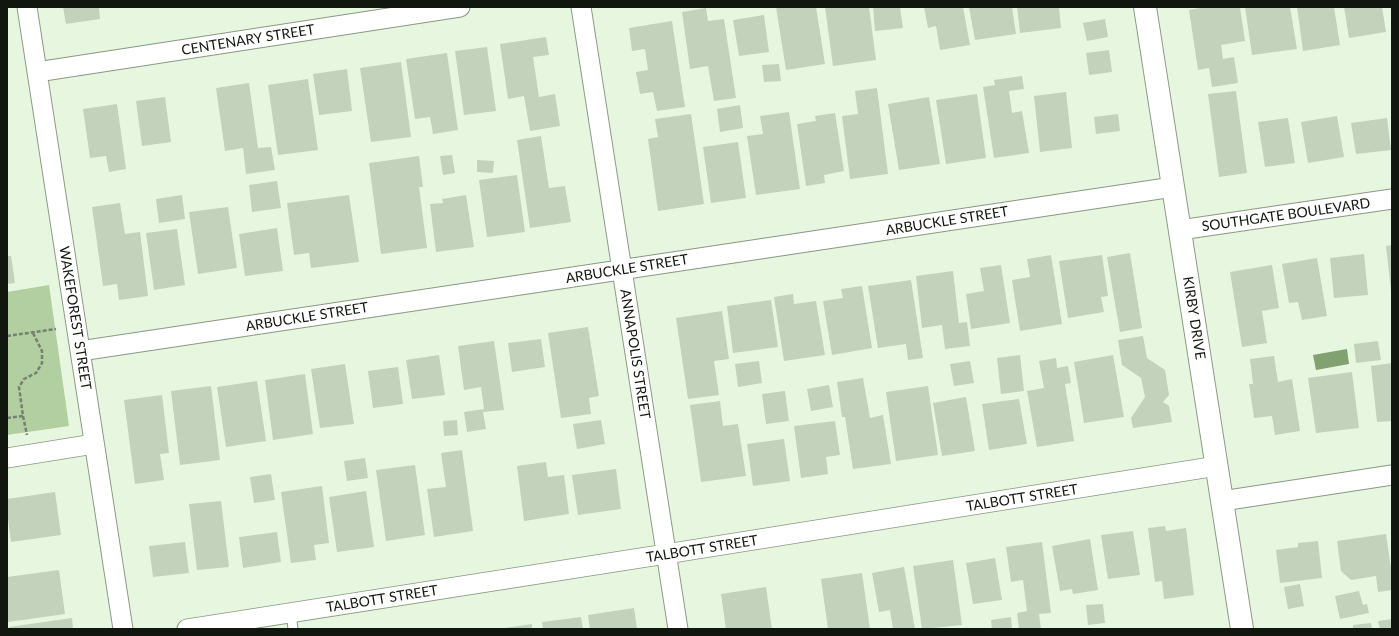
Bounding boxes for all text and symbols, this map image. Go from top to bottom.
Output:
street label: CENTENARY STREET [180,21,316,59]
street label: SOUTHGATE BOULEVARD [1201,195,1371,235]
street label: ARBUCKLE STREET [884,203,1010,239]
street label: WAKEFOREST STREET [55,245,95,391]
street label: ARBUCKLE STREET [564,251,690,287]
street label: KIRBY DRIVE [1179,275,1209,361]
street label: ANNAPOLIS STREET [616,288,654,420]
street label: ARBUCKLE STREET [244,299,370,335]
street label: TALBOTT STREET [965,481,1079,515]
street label: TALBOTT STREET [645,532,759,566]
street label: TALBOTT STREET [325,582,439,616]

